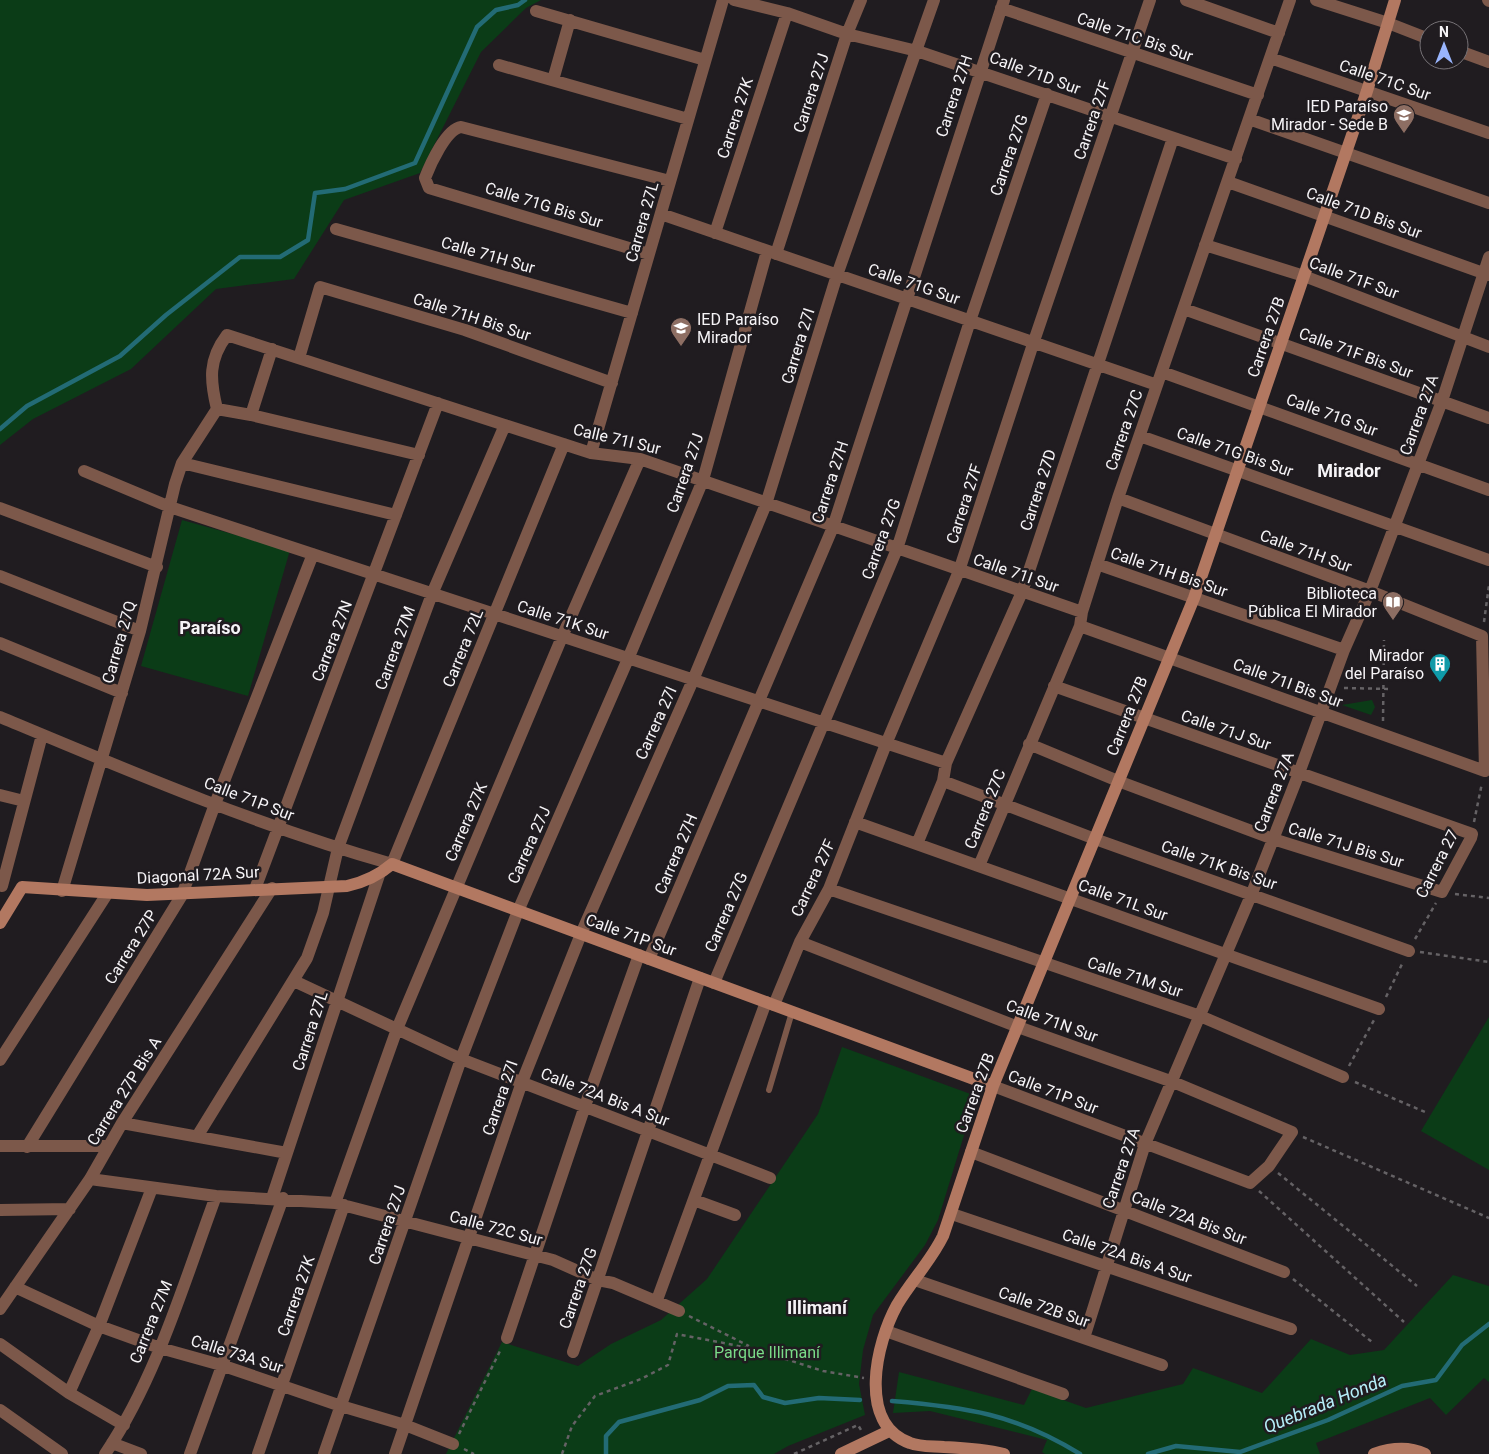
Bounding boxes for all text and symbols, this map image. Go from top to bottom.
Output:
street label: Calle 71C Bis Sur [1074,8,1196,66]
north arrow [1419,20,1469,70]
text: N [1439,24,1449,40]
street label: Calle 71D Sur [987,48,1084,98]
street label: Carrera 27J [789,51,833,135]
street label: Carrera 27H [932,52,976,140]
street label: Calle 71C Sur [1337,55,1434,105]
street label: Carrera 27K [713,74,757,161]
street label: Carrera 27F [1070,78,1115,162]
place label: IED Paraíso Mirador - Sede B [1271,97,1388,134]
school or university icon: IED Paraíso Mirador - Sede B [1392,103,1416,134]
street label: Carrera 27G [986,112,1032,198]
street label: Calle 71G Bis Sur [483,178,606,232]
street label: Carrera 27L [621,179,663,264]
street label: Calle 71D Bis Sur [1304,183,1425,243]
street label: Calle 71H Sur [439,233,538,278]
street label: Calle 71F Sur [1307,253,1402,303]
street label: Calle 71G Sur [866,259,963,309]
street label: Calle 71H Bis Sur [411,289,534,345]
street label: Carrera 27B [1243,294,1289,380]
street label: Carrera 27I [777,306,819,386]
place label: IED Paraíso Mirador [697,310,779,347]
school or university icon: IED Paraíso Mirador [669,316,693,347]
street label: Calle 71F Bis Sur [1296,324,1416,383]
street label: Carrera 27A [1396,372,1443,458]
street label: Carrera 27C [1101,387,1147,473]
street label: Calle 71G Sur [1284,390,1381,441]
street label: Calle 71I Sur [571,420,663,458]
street label: Calle 71G Bis Sur [1174,423,1296,481]
street label: Carrera 27J [663,431,707,515]
street label: Carrera 27H [808,438,852,526]
street label: Carrera 27D [1016,447,1060,533]
district label: Mirador [1317,460,1381,481]
street label: Carrera 27F [942,461,986,546]
street label: Carrera 27G [858,496,904,582]
street label: Calle 71H Sur [1257,526,1355,577]
street label: Calle 71H Bis Sur [1108,543,1231,601]
street label: Calle 71I Sur [971,549,1062,597]
place label: Biblioteca Pública El Mirador [1248,584,1378,621]
library icon: Biblioteca Pública El Mirador [1381,590,1405,621]
street label: Calle 71K Sur [515,596,612,644]
street label: Carrera 27Q [98,598,140,686]
street label: Carrera 27N [308,598,356,684]
street label: Carrera 27M [371,603,419,693]
street label: Carrera 72L [439,606,487,690]
district label: Paraíso [179,617,241,638]
place label: Mirador del Paraíso [1345,646,1425,683]
building icon: Mirador del Paraíso [1428,652,1452,683]
street label: Calle 71I Bis Sur [1230,654,1346,712]
street label: Carrera 27B [1102,673,1152,759]
street label: Carrera 27I [631,683,681,763]
street label: Calle 71J Sur [1179,706,1274,754]
street label: Carrera 27A [1250,749,1298,835]
street label: Carrera 27C [960,766,1010,852]
street label: Calle 71P Sur [201,773,297,825]
street label: Carrera 27K [441,779,492,864]
street label: Carrera 27J [503,803,555,887]
street label: Carrera 27H [651,811,701,897]
street label: Calle 71J Bis Sur [1286,818,1407,872]
street label: Carrera 27 [1412,827,1462,901]
street label: Carrera 27F [787,836,839,920]
street label: Calle 71K Bis Sur [1159,836,1280,894]
street label: Diagonal 72A Sur [136,862,260,888]
street label: Carrera 27G [701,869,751,955]
street label: Calle 71L Sur [1076,875,1171,925]
street label: Carrera 27P [101,906,161,988]
street label: Calle 71P Sur [583,910,679,960]
street label: Calle 71M Sur [1085,953,1186,1002]
street label: Carrera 27L [288,988,332,1073]
street label: Calle 71N Sur [1003,996,1101,1047]
street label: Carrera 27P Bis A [83,1033,165,1149]
street label: Carrera 27B [952,1050,998,1136]
street label: Carrera 27I [478,1058,522,1138]
street label: Calle 72A Bis A Sur [538,1064,672,1130]
street label: Calle 71P Sur [1005,1066,1101,1118]
street label: Carrera 27A [1098,1124,1144,1211]
street label: Carrera 27J [365,1183,409,1267]
street label: Calle 72A Bis Sur [1129,1187,1250,1249]
street label: Calle 72C Sur [447,1206,545,1250]
street label: Calle 72A Bis A Sur [1060,1225,1195,1287]
street label: Carrera 27G [555,1245,601,1331]
street label: Carrera 27K [273,1252,319,1339]
street label: Carrera 27M [126,1278,176,1366]
street label: Calle 72B Sur [996,1283,1093,1332]
district label: Illimaní [787,1297,848,1318]
street label: Calle 73A Sur [189,1331,286,1377]
park label: Parque Illimaní [714,1343,821,1362]
water label: Quebrada Honda [1260,1369,1390,1437]

